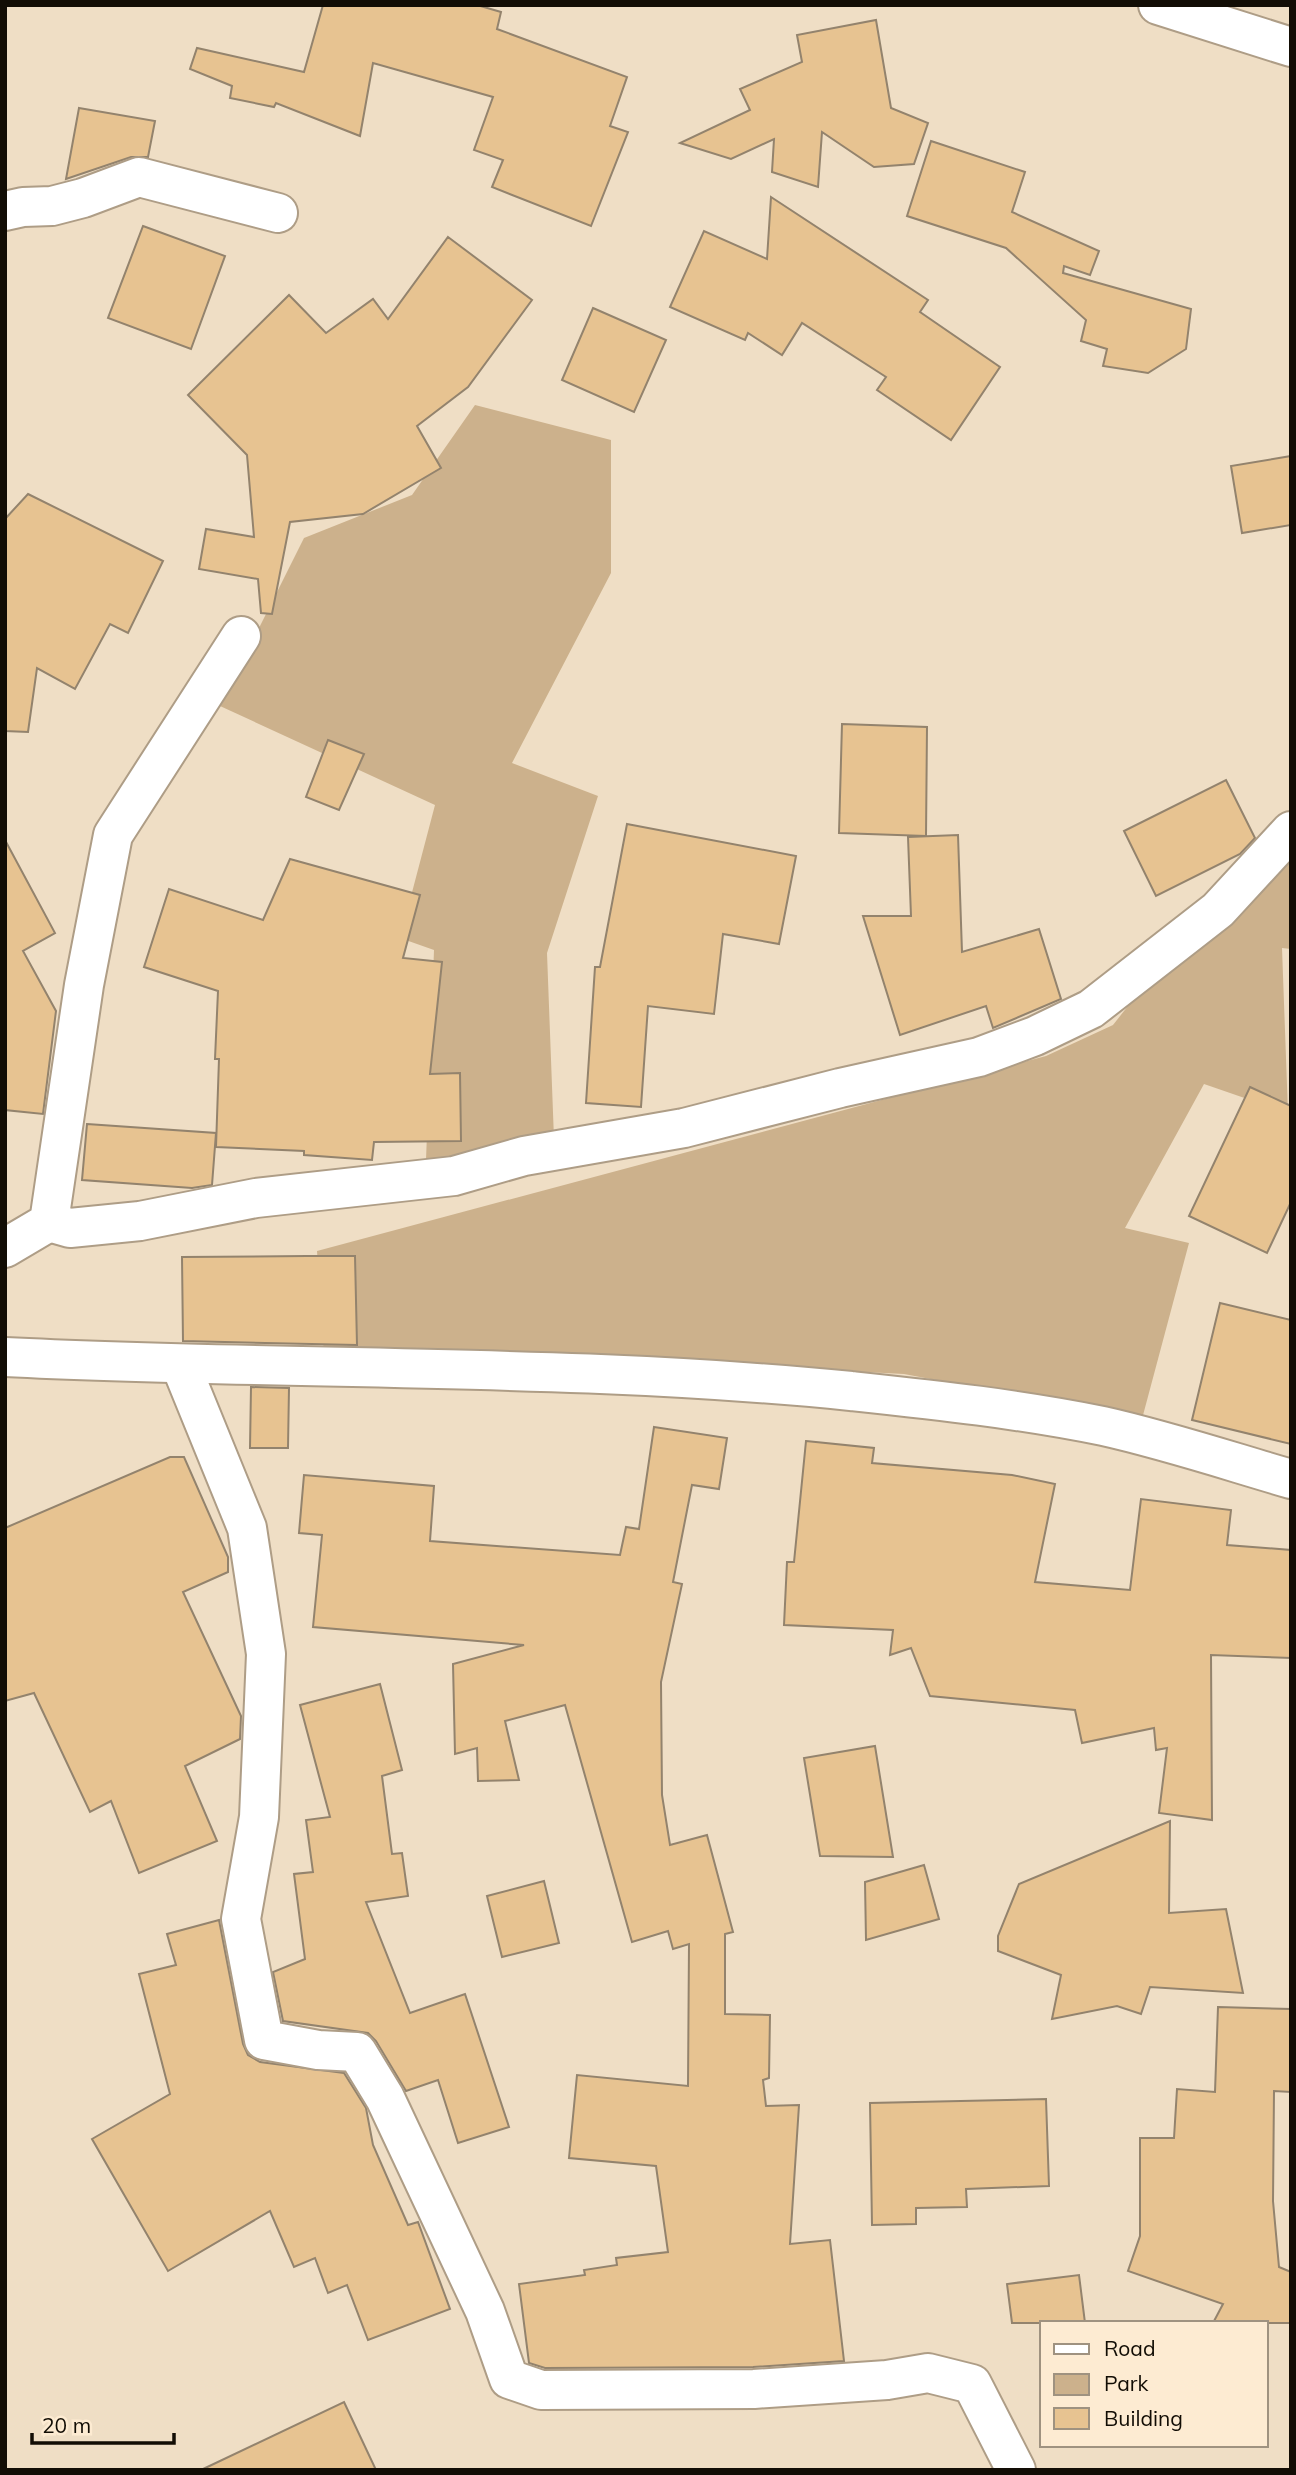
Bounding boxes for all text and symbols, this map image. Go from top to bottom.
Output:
legend [1040,2321,1268,2447]
text: Road [1104,2335,1155,2361]
text: Park [1104,2370,1148,2396]
scale bar [32,2402,173,2446]
text: Building [1104,2405,1183,2431]
text: 20 m [42,2412,91,2438]

